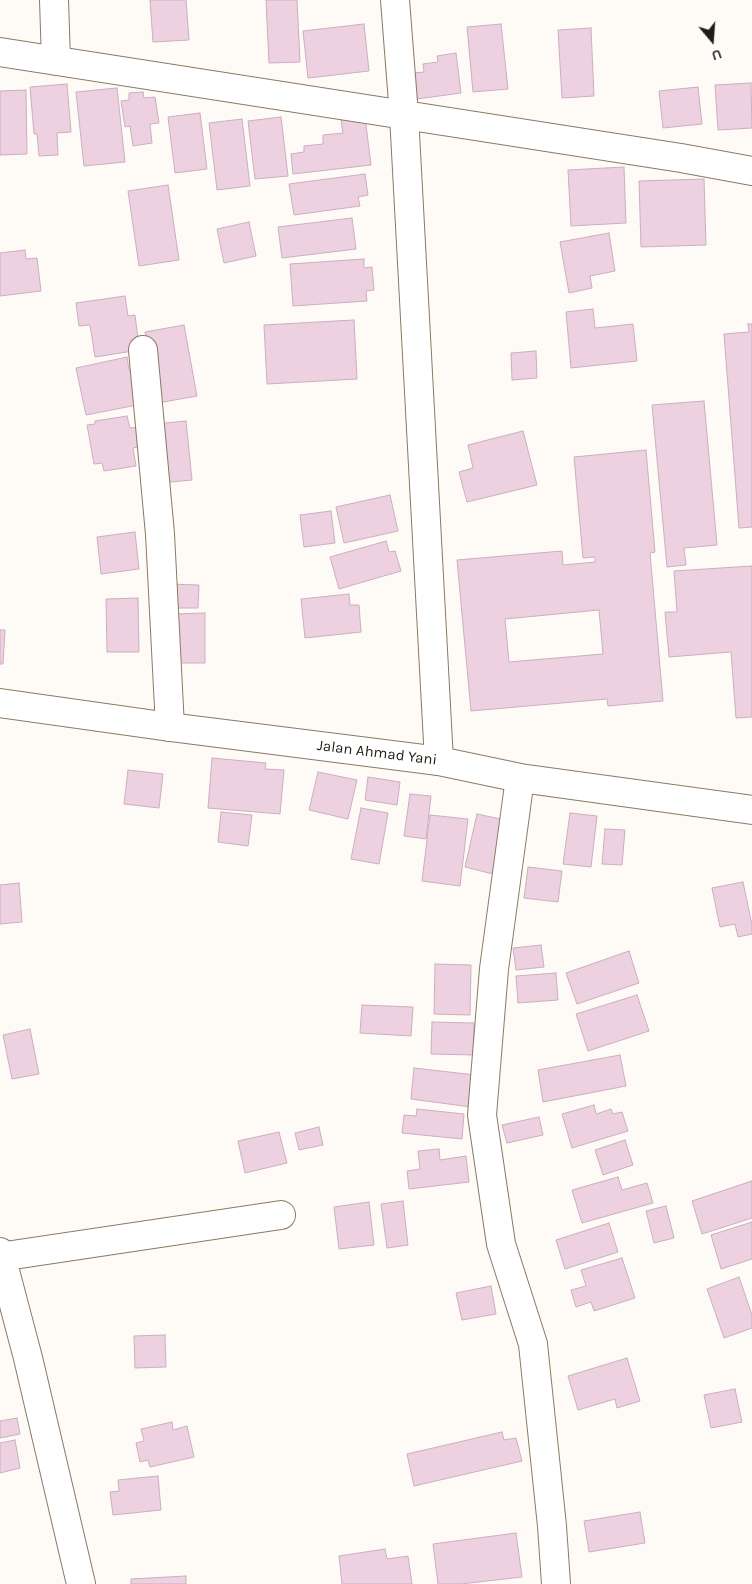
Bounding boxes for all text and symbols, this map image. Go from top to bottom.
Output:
north arrow [687,15,737,65]
text: U [710,45,724,64]
street label: Jalan Ahmad Yani [316,737,438,769]

